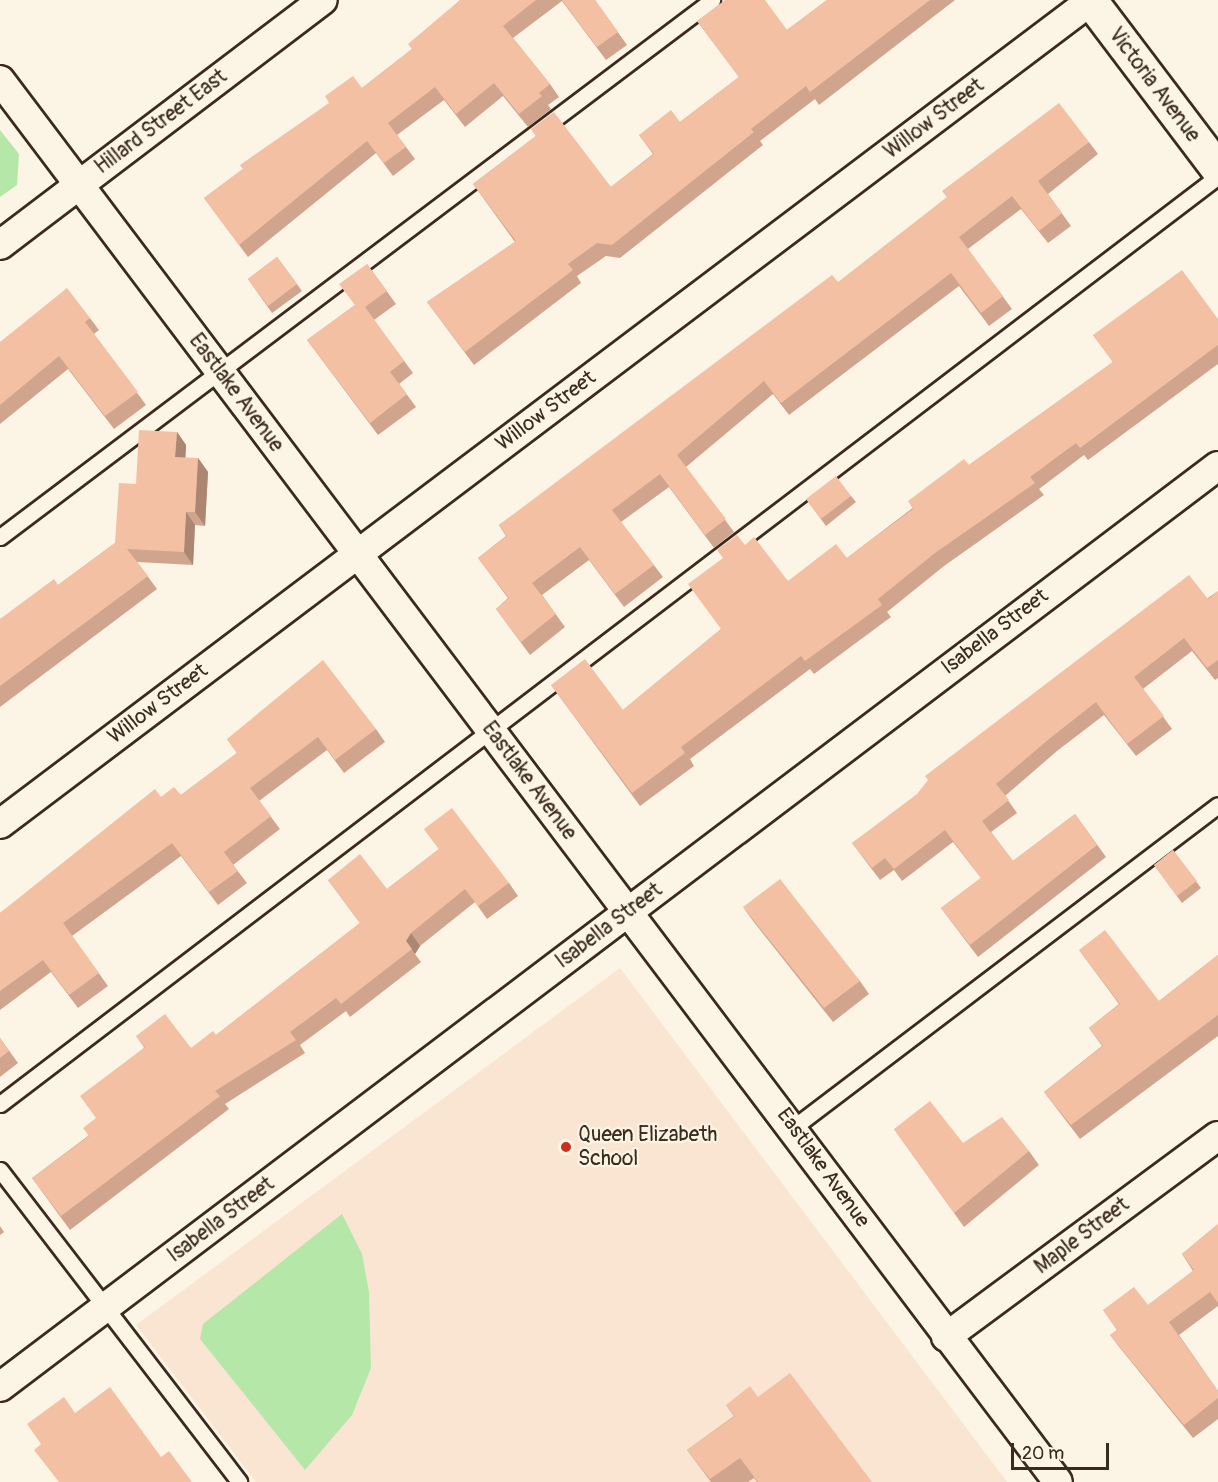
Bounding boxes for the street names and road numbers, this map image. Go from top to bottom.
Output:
street label: Victoria Avenue [1103,23,1205,147]
street label: Hillard Street East [90,64,232,180]
street label: Willow Street [879,73,989,165]
street label: Eastlake Avenue [183,329,289,457]
street label: Willow Street [491,365,601,457]
street label: Isabella Street [937,584,1053,680]
street label: Willow Street [103,658,213,750]
street label: Eastlake Avenue [476,717,582,845]
street label: Isabella Street [551,878,667,974]
street label: Eastlake Avenue [771,1103,875,1233]
street label: Isabella Street [163,1172,279,1268]
street label: Maple Street [1030,1192,1134,1280]

